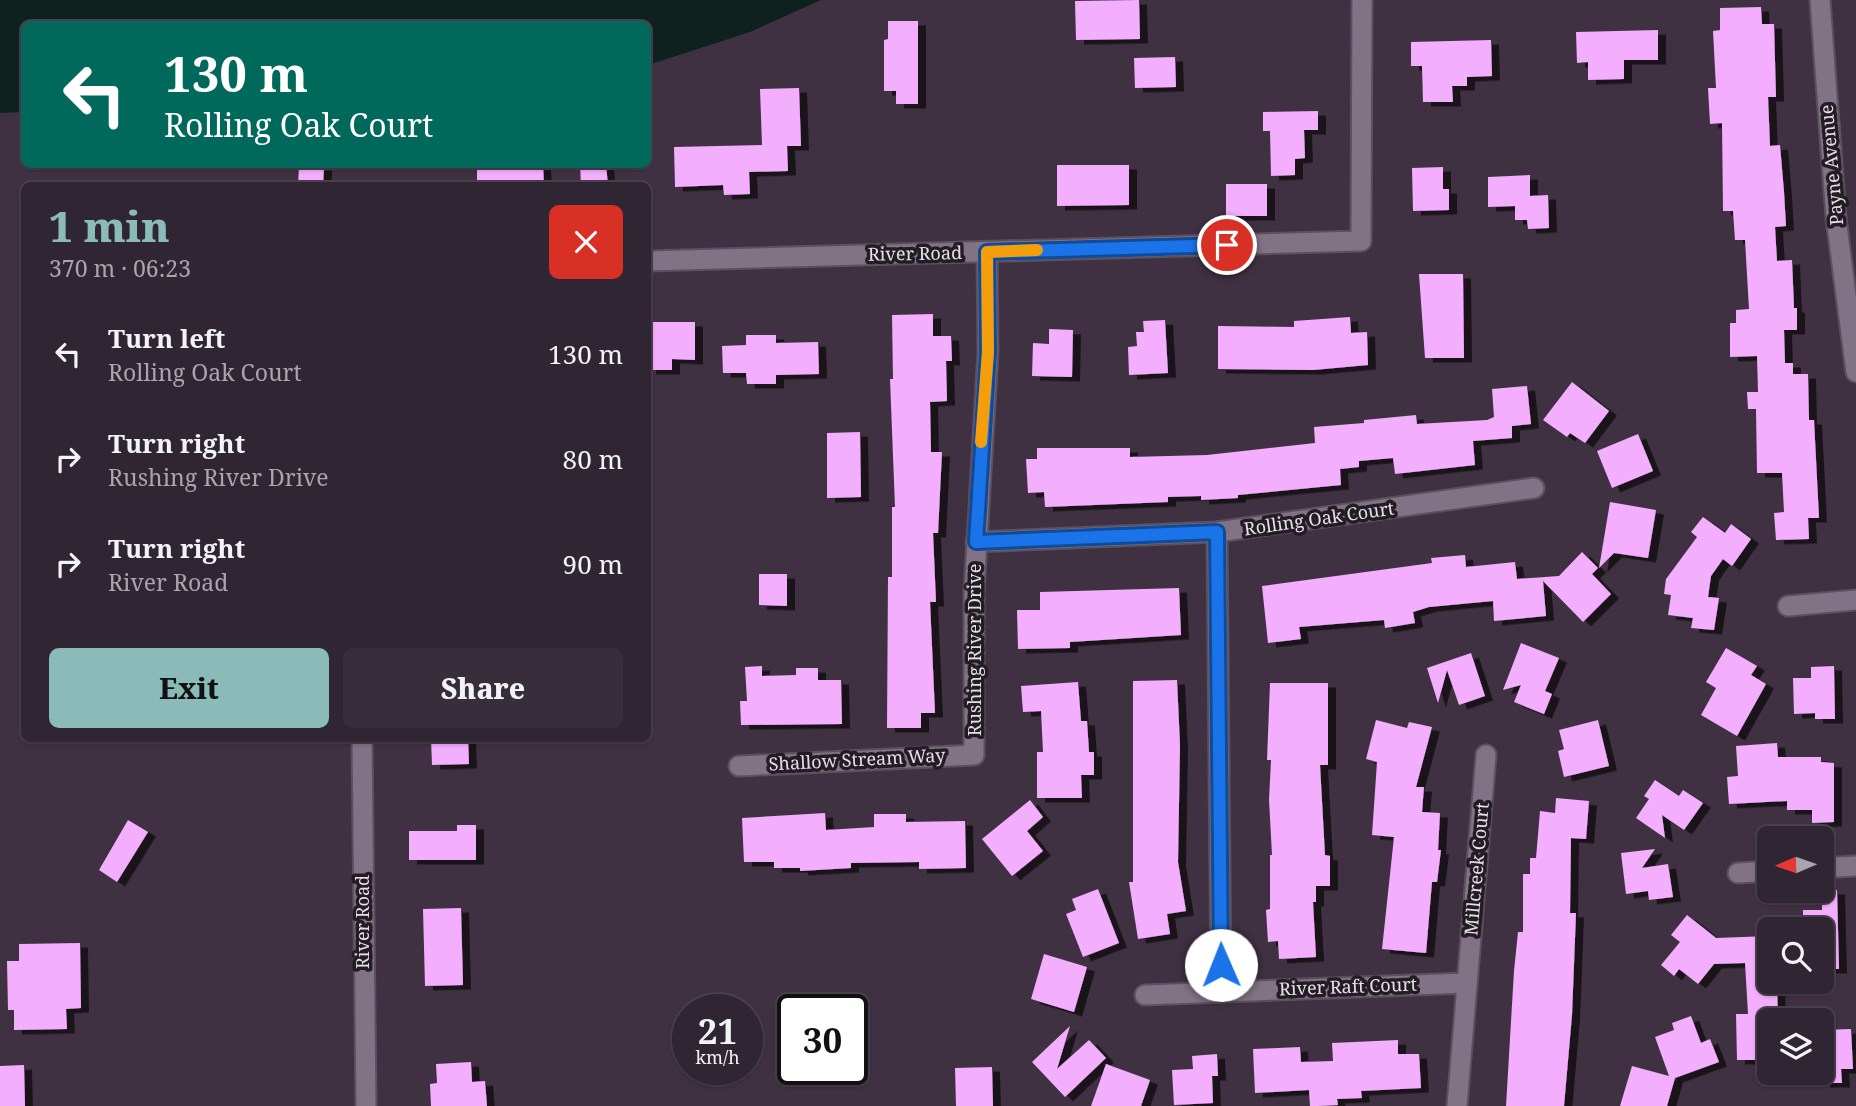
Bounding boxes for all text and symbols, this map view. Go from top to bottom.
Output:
text: 130 m [164,40,308,106]
icon: left [49,49,140,140]
text: Rolling Oak Court [164,103,433,146]
street label: Payne Avenue [1814,104,1848,226]
text: 1 min [49,197,170,254]
button: close [549,205,623,279]
pin [1197,215,1257,275]
icon: arrive [1208,226,1246,264]
street label: River Road [868,240,962,266]
text: 370 m · 06:23 [49,252,191,284]
text: Turn left [108,320,225,356]
icon: left [49,335,87,373]
text: 130 m [548,336,623,372]
text: Rolling Oak Court [108,356,302,388]
text: Turn right [108,425,245,461]
icon: right [49,440,87,478]
text: 80 m [563,441,623,477]
text: Rushing River Drive [108,461,329,493]
street label: Rolling Oak Court [1242,496,1396,540]
text: Turn right [108,530,245,566]
icon: right [49,545,87,583]
text: 90 m [563,546,623,582]
street label: Rushing River Drive [962,564,986,736]
text: River Road [108,566,228,598]
button: Exit [49,648,329,728]
button: Share [343,648,623,728]
street label: Shallow Stream Way [768,742,947,776]
street label: Millcreek Court [1458,801,1494,936]
north arrow [1757,826,1834,903]
map controls [1757,826,1834,1085]
street label: River Road [350,875,374,969]
button: search [1757,917,1834,994]
position arrow [1184,928,1258,1002]
street label: River Raft Court [1279,972,1417,1000]
speed limit sign: 30 [777,994,868,1085]
text: 21 [698,1007,737,1054]
button: layers [1757,1008,1834,1085]
text: km/h [695,1045,740,1069]

